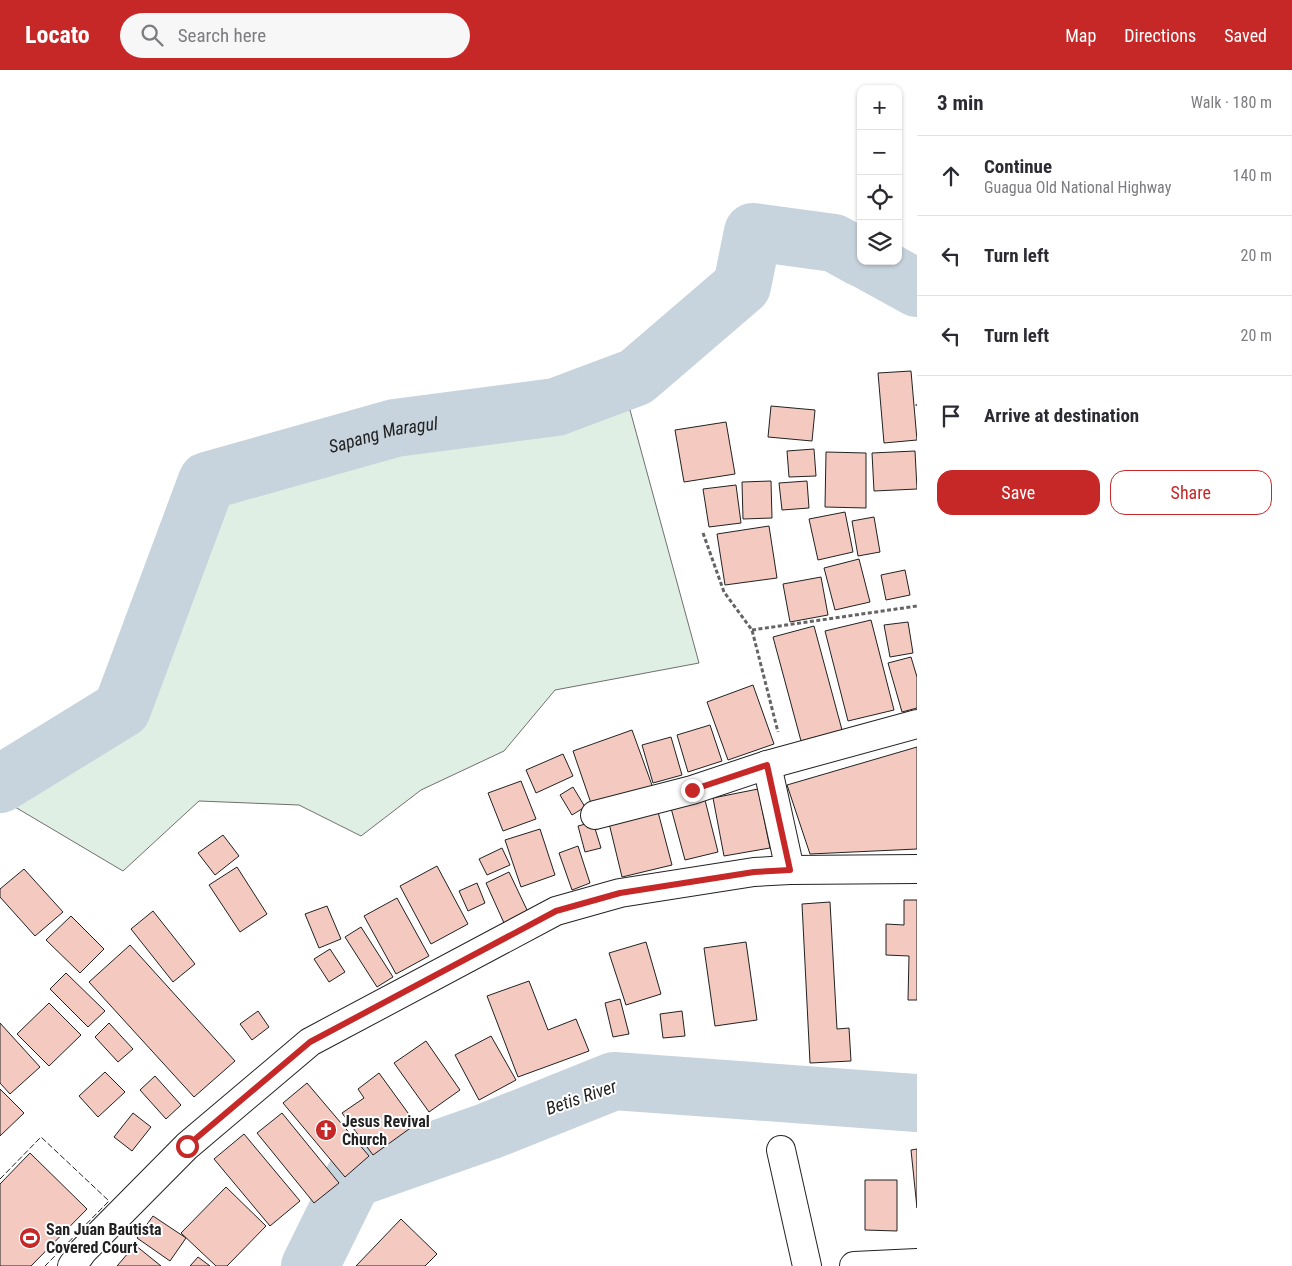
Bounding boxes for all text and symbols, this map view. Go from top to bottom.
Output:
search box [120,13,470,58]
text: Locato [25,21,90,49]
icon: search [138,21,166,49]
text: Search here [178,24,266,47]
text: Map [1065,25,1096,46]
text: Directions [1124,25,1196,46]
text: Saved [1224,25,1267,46]
map controls [857,85,902,265]
button: + [857,85,902,130]
text: 3 min [937,91,984,115]
text: Walk · 180 m [1191,93,1272,112]
button: − [857,130,902,175]
text: Continue [984,155,1052,178]
icon: ahead [937,162,965,190]
text: 140 m [1233,166,1272,185]
button: locate [857,175,902,220]
text: Guagua Old National Highway [984,178,1171,197]
button: layers [857,220,902,265]
icon: left [937,242,965,270]
text: Turn left [984,244,1049,267]
text: 20 m [1240,246,1272,265]
icon: left [937,322,965,350]
text: Turn left [984,324,1049,347]
text: 20 m [1240,326,1272,345]
icon: arrive [937,402,965,430]
text: Arrive at destination [984,404,1139,427]
water label: Sapang Maragul [326,412,440,457]
button: Save [937,470,1100,515]
button: Share [1110,470,1272,515]
route end [681,779,704,802]
water label: Betis River [543,1075,620,1119]
place label: Jesus Revival Church [342,1112,430,1149]
church icon: Jesus Revival Church [314,1118,338,1142]
route start [176,1135,199,1158]
place label: San Juan Bautista Covered Court [46,1220,162,1257]
sports icon: San Juan Bautista Covered Court [18,1226,42,1250]

